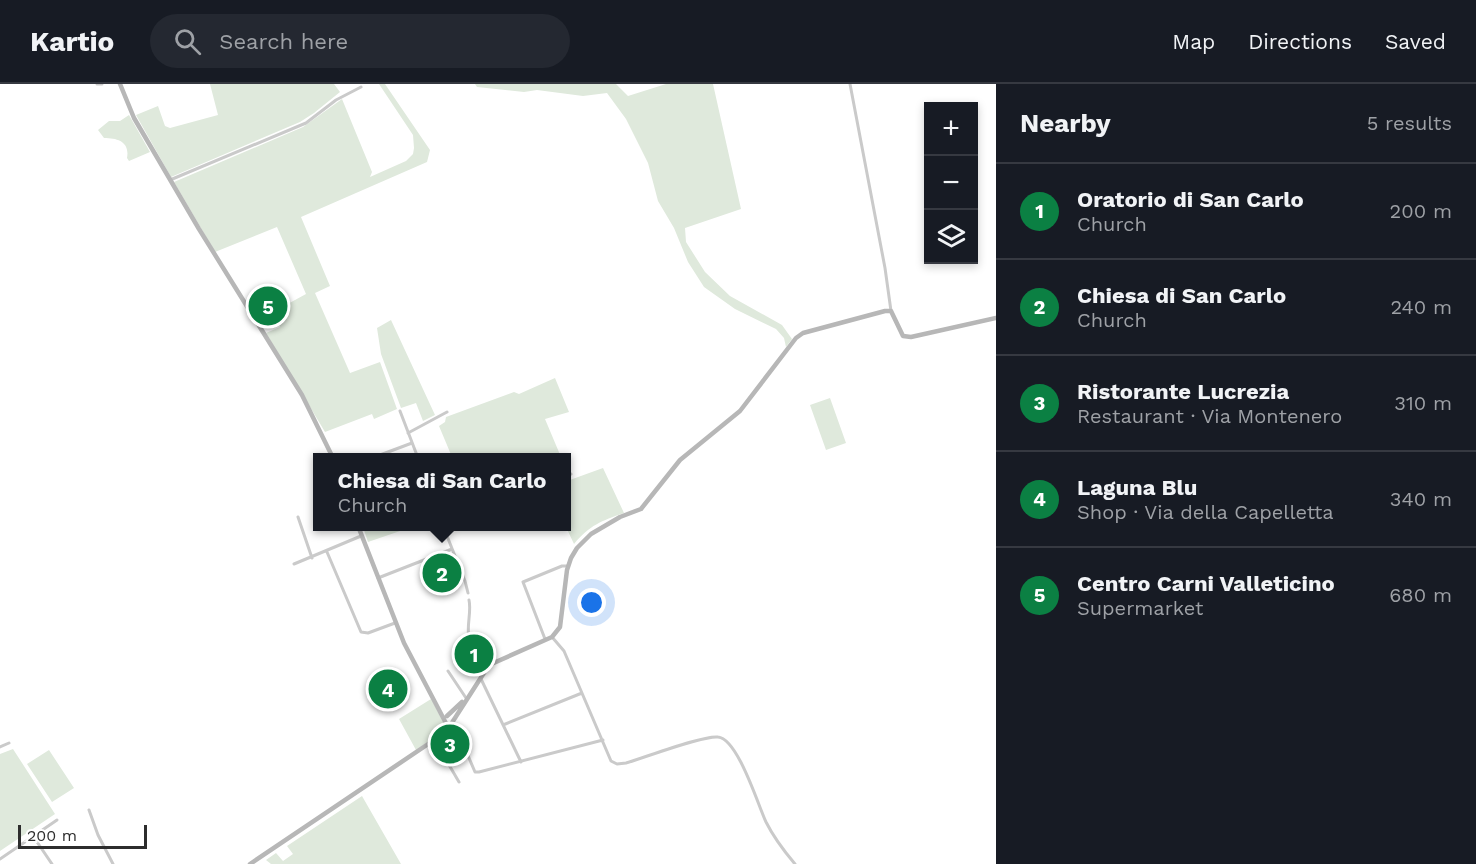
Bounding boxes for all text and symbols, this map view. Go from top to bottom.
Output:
search box [150,14,570,68]
text: Kartio [30,25,114,58]
icon: search [171,25,204,58]
text: Search here [219,29,348,54]
text: Map [1172,29,1215,54]
text: Directions [1248,29,1352,54]
text: Saved [1385,29,1446,54]
map controls [924,102,978,264]
button: + [924,102,978,156]
text: Nearby [1020,108,1111,138]
text: 5 results [1367,111,1452,135]
button: − [924,156,978,210]
text: Oratorio di San Carlo [1077,187,1304,212]
text: 1 [1035,199,1044,223]
text: 200 m [1390,199,1452,223]
button: layers [924,210,978,264]
text: Church [1077,212,1147,236]
text: Chiesa di San Carlo [1077,283,1286,308]
pin: 5 [248,284,288,328]
text: 2 [1034,295,1045,319]
text: 240 m [1390,295,1452,319]
text: Church [1077,308,1147,332]
text: Ristorante Lucrezia [1077,379,1289,404]
text: 3 [1034,391,1045,415]
text: 310 m [1394,391,1452,415]
text: Restaurant · Via Montenero [1077,404,1342,428]
popup [313,453,571,531]
text: Chiesa di San Carlo [337,468,547,493]
text: Laguna Blu [1077,475,1197,500]
text: 4 [1033,487,1046,511]
text: 340 m [1390,487,1452,511]
text: Church [337,493,407,517]
text: Shop · Via della Capelletta [1077,500,1334,524]
pin: 2 [422,550,462,596]
text: Centro Carni Valleticino [1077,571,1335,596]
text: 5 [1034,583,1045,607]
text: 680 m [1389,583,1452,607]
your location [577,588,606,617]
text: Supermarket [1077,596,1203,620]
pin: 1 [454,632,494,676]
pin: 4 [368,666,408,712]
pin: 3 [430,722,470,766]
scale bar [18,822,147,850]
text: 200 m [27,826,77,845]

